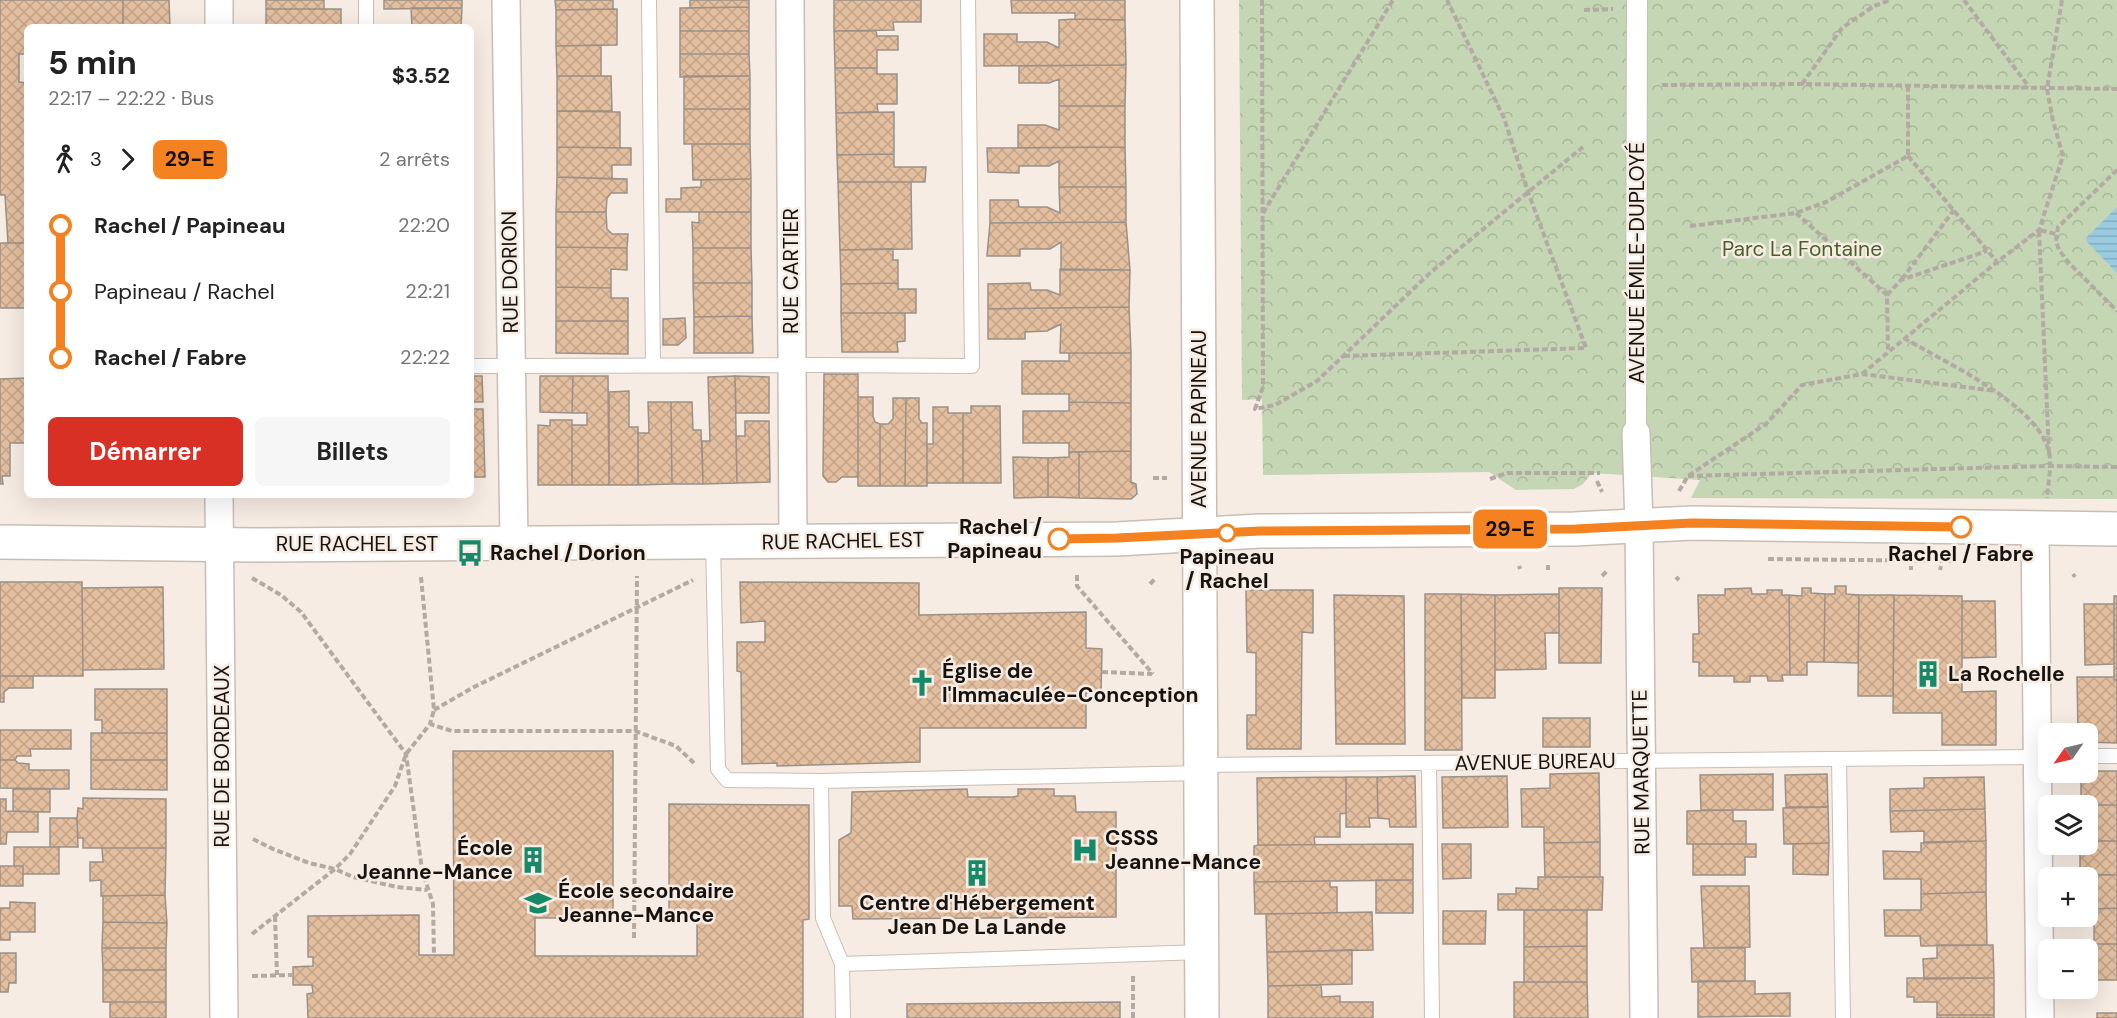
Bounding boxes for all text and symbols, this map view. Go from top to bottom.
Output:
text: 5 min [48,41,137,84]
text: $3.52 [392,61,450,90]
text: 22:17 – 22:22 · Bus [48,85,214,111]
street label: AVENUE ÉMILE-DUPLOYÉ [1623,142,1651,384]
icon: walk [48,143,81,176]
icon: forward [111,143,144,176]
text: 29-E [165,145,215,173]
text: 3 [90,146,102,172]
text: 2 arrêts [379,146,450,172]
street label: RUE CARTIER [777,208,805,334]
street label: RUE DORION [495,210,525,334]
text: Rachel / Papineau [94,211,286,240]
text: 22:20 [398,212,450,238]
park label: Parc La Fontaine [1722,235,1882,263]
text: Papineau / Rachel [94,277,275,306]
text: 22:21 [405,278,450,304]
street label: AVENUE PAPINEAU [1185,330,1213,508]
text: Rachel / Fabre [94,343,247,372]
text: 22:22 [400,344,450,370]
button: Démarrer [48,417,243,486]
button: Billets [255,417,450,486]
line badge: 29-E [1468,510,1552,548]
place label: Rachel / Papineau [947,513,1042,565]
text: 29-E [1485,515,1535,543]
marker: Rachel / Fabre [1950,516,1972,538]
marker: Papineau / Rachel [1218,524,1236,542]
street label: RUE RACHEL EST [761,526,925,556]
marker: Rachel / Papineau [1048,528,1070,550]
street label: RUE RACHEL EST [276,530,439,558]
bus stop icon: Rachel / Dorion [455,538,485,568]
place label: Rachel / Dorion [490,539,646,567]
place label: Rachel / Fabre [1888,540,2034,568]
place label: Papineau / Rachel [1180,543,1274,595]
place label: Église de l'Immaculée-Conception [942,657,1199,709]
building icon: La Rochelle [1913,659,1943,689]
place label: La Rochelle [1948,660,2065,688]
street label: RUE DE BORDEAUX [208,664,236,848]
church icon: Église de l'Immaculée-Conception [907,668,937,698]
street label: RUE MARQUETTE [1626,689,1656,855]
north arrow [2038,723,2098,783]
map controls [2038,723,2098,999]
street label: AVENUE BUREAU [1454,747,1616,777]
button: layers [2038,795,2098,855]
place label: CSSS Jeanne-Mance [1105,824,1261,876]
place label: École Jeanne-Mance [357,834,513,886]
hospital icon: CSSS Jeanne-Mance [1070,835,1100,865]
building icon: École Jeanne-Mance [518,845,548,875]
building icon: Centre d'Hébergement Jean De La Lande [962,858,992,888]
button: + [2038,867,2098,927]
place label: École secondaire Jeanne-Mance [558,877,734,929]
school or university icon: École secondaire Jeanne-Mance [523,888,553,918]
place label: Centre d'Hébergement Jean De La Lande [859,889,1095,941]
button: − [2038,939,2098,999]

